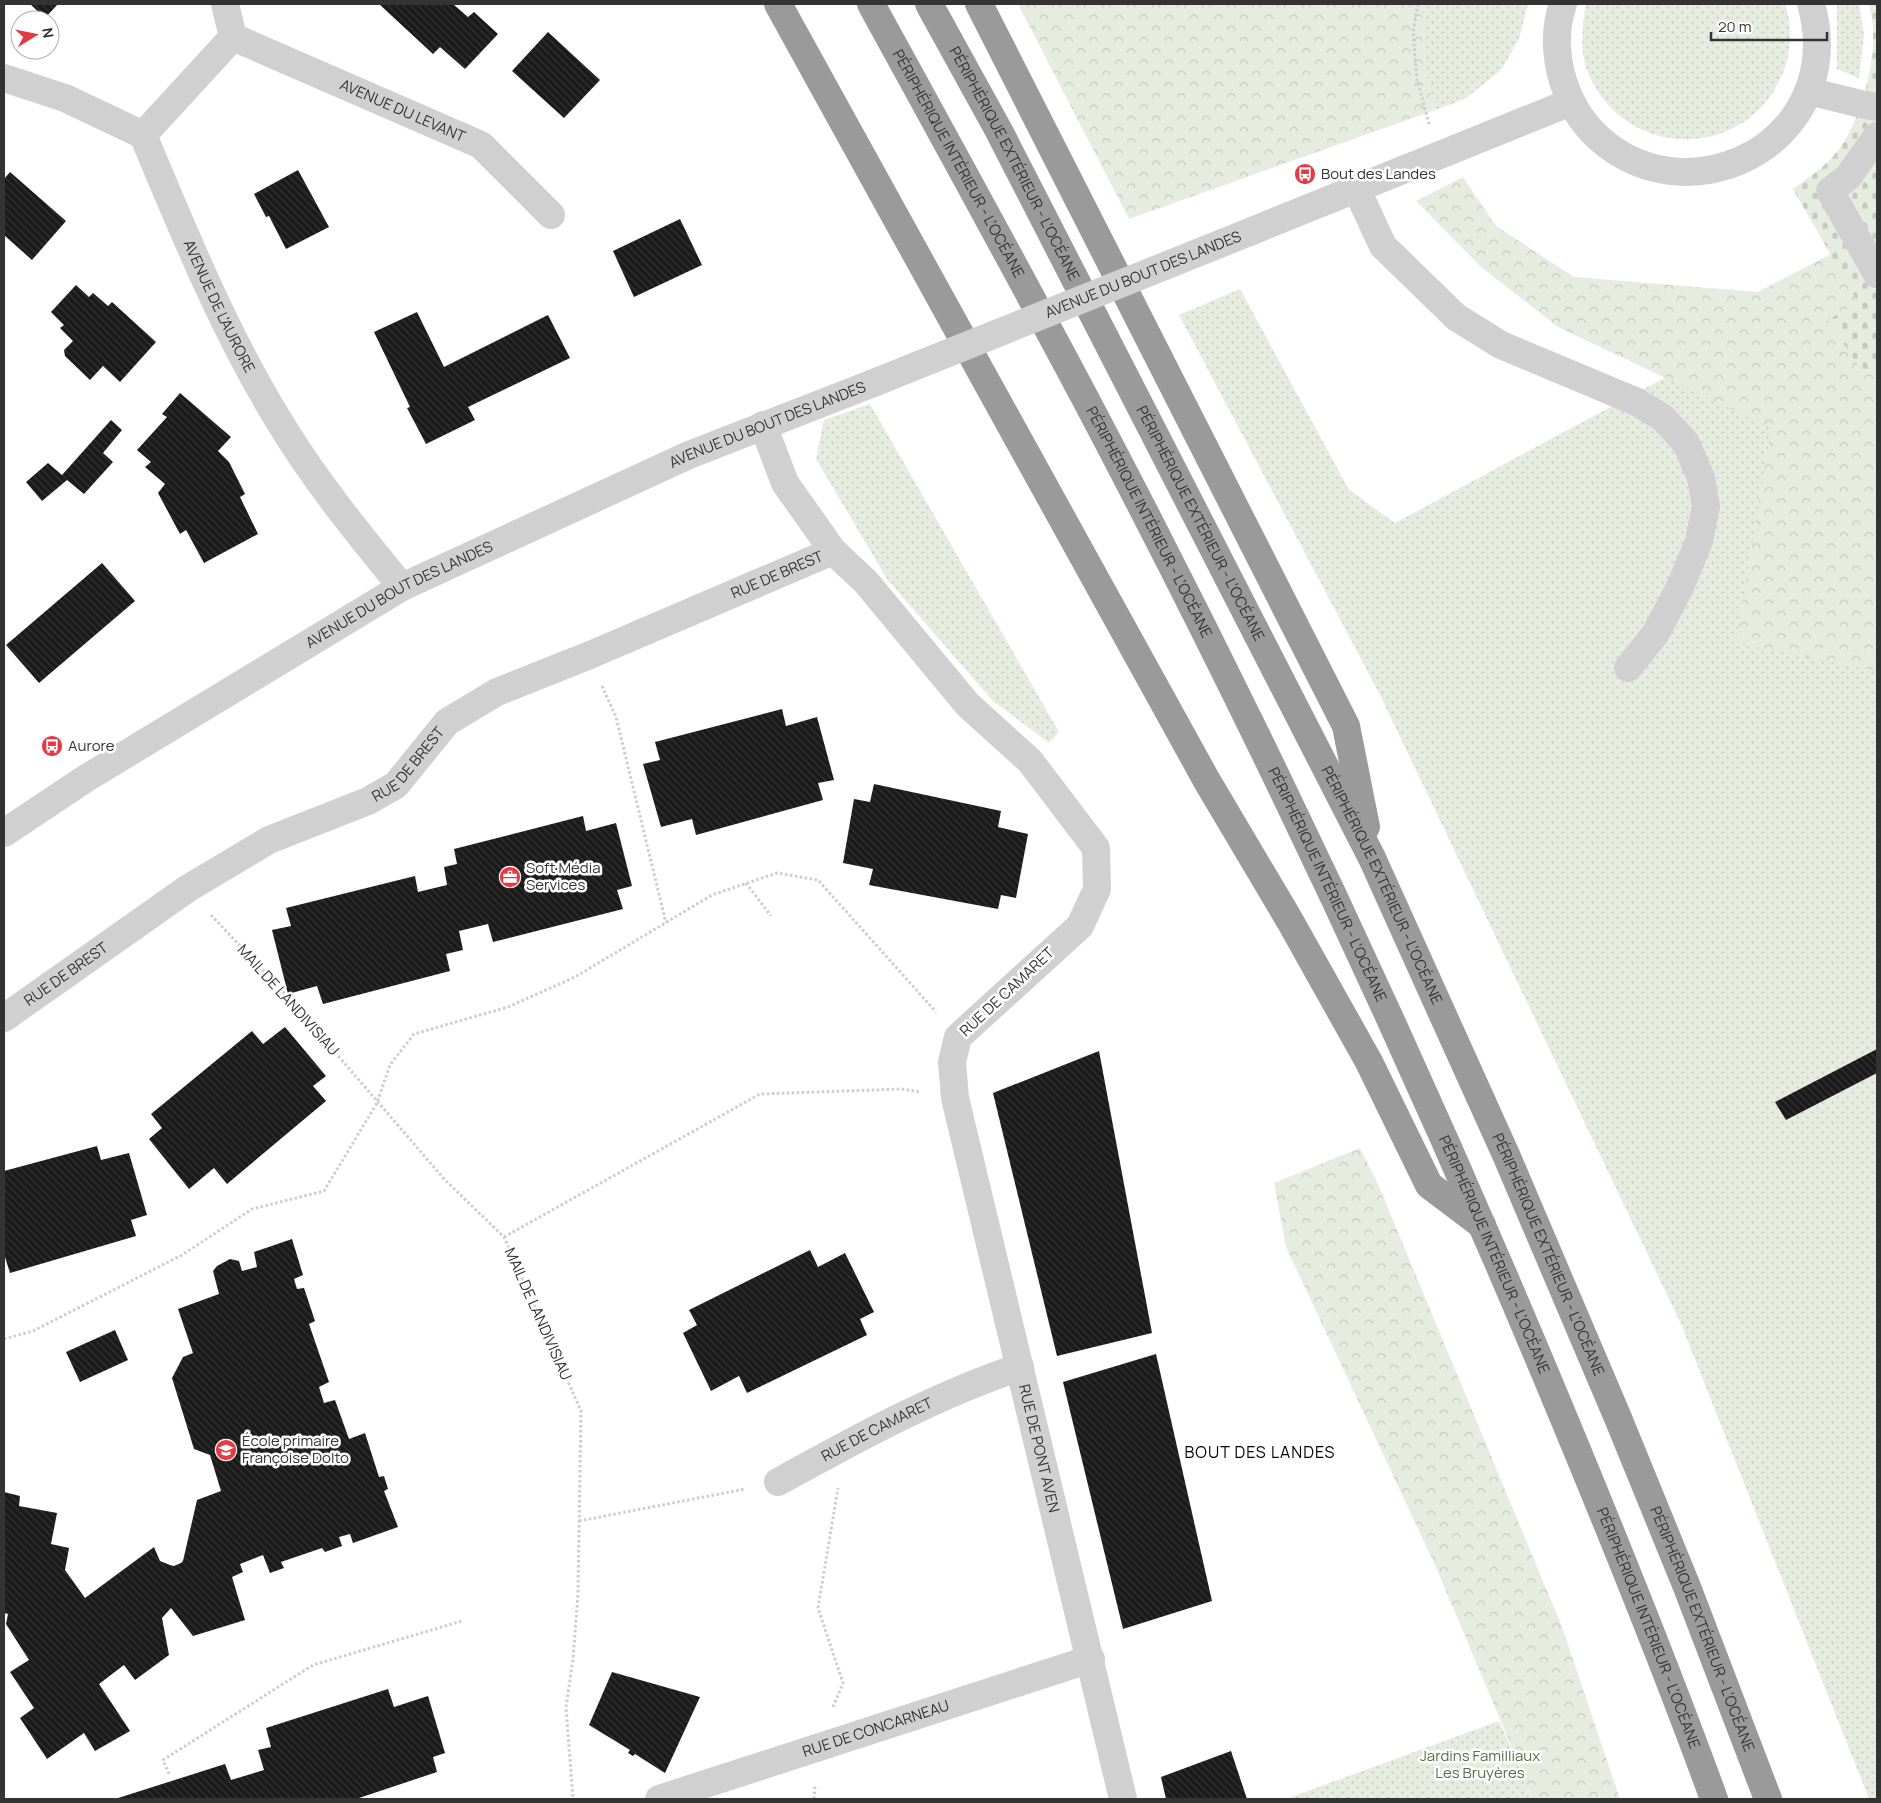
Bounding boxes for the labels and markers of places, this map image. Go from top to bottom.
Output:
bus stop icon: Bout des Landes [1293,162,1317,186]
place label: Bout des Landes [1321,163,1436,184]
bus stop icon: Aurore [40,734,64,758]
place label: Aurore [68,735,115,756]
place label: Soft Média Services [526,857,601,895]
office icon: Soft Média Services [498,865,522,889]
place label: École primaire Françoise Dolto [242,1430,349,1468]
school or university icon: École primaire Françoise Dolto [214,1438,238,1462]

